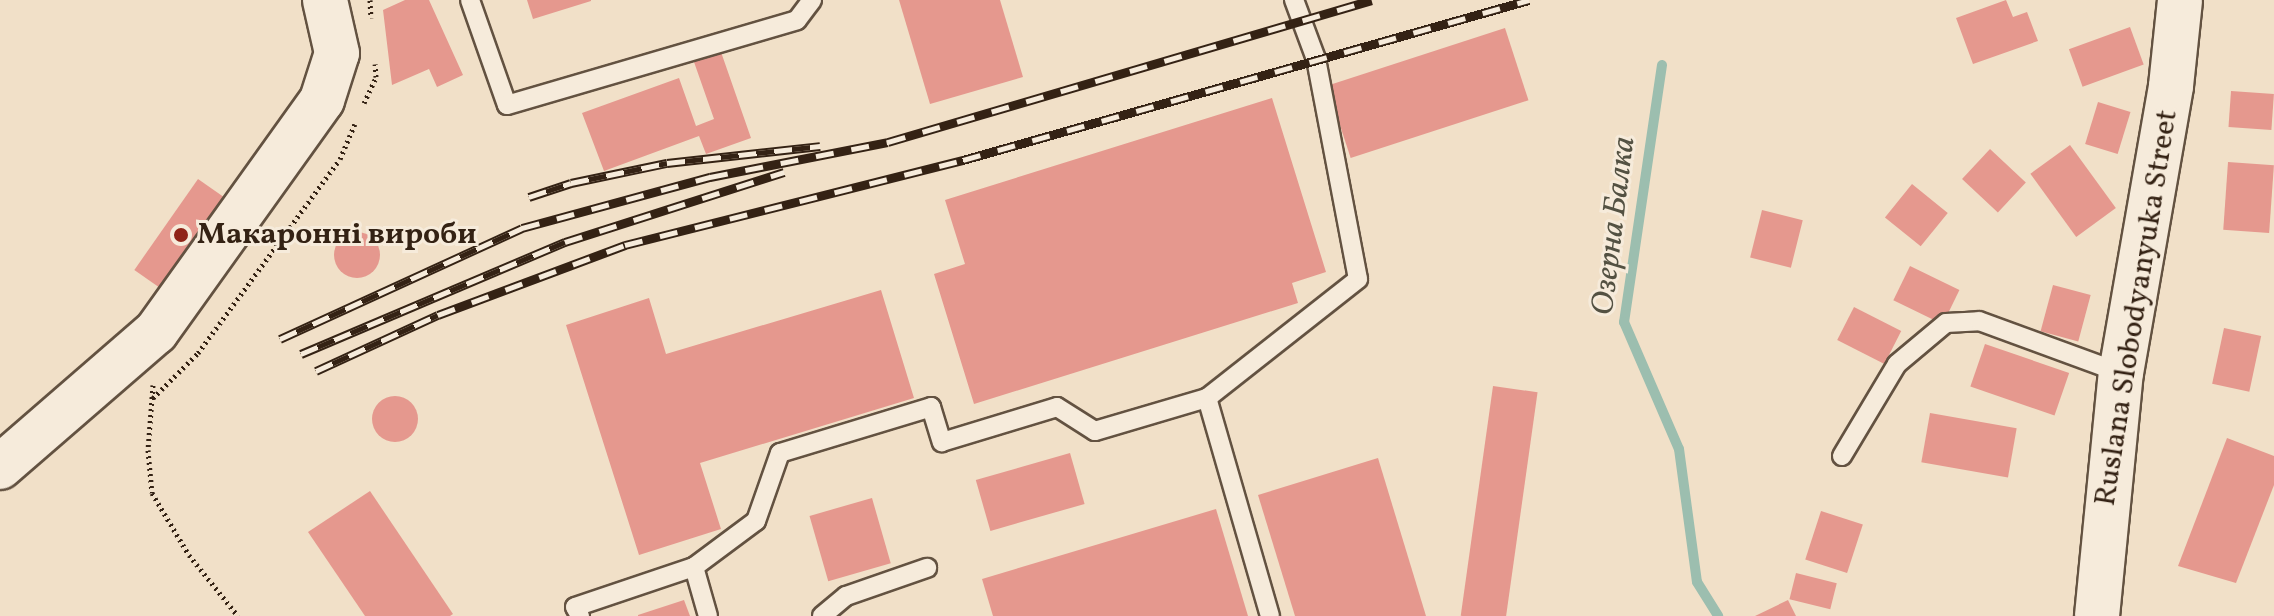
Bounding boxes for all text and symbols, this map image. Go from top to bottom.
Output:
street label: Ruslana Slobodyanyuka Street [2088,107,2186,509]
water label: Озерна Балка [1585,134,1645,318]
place label: Макаронні вироби [197,217,476,253]
marker: Макаронні вироби [172,226,190,244]

